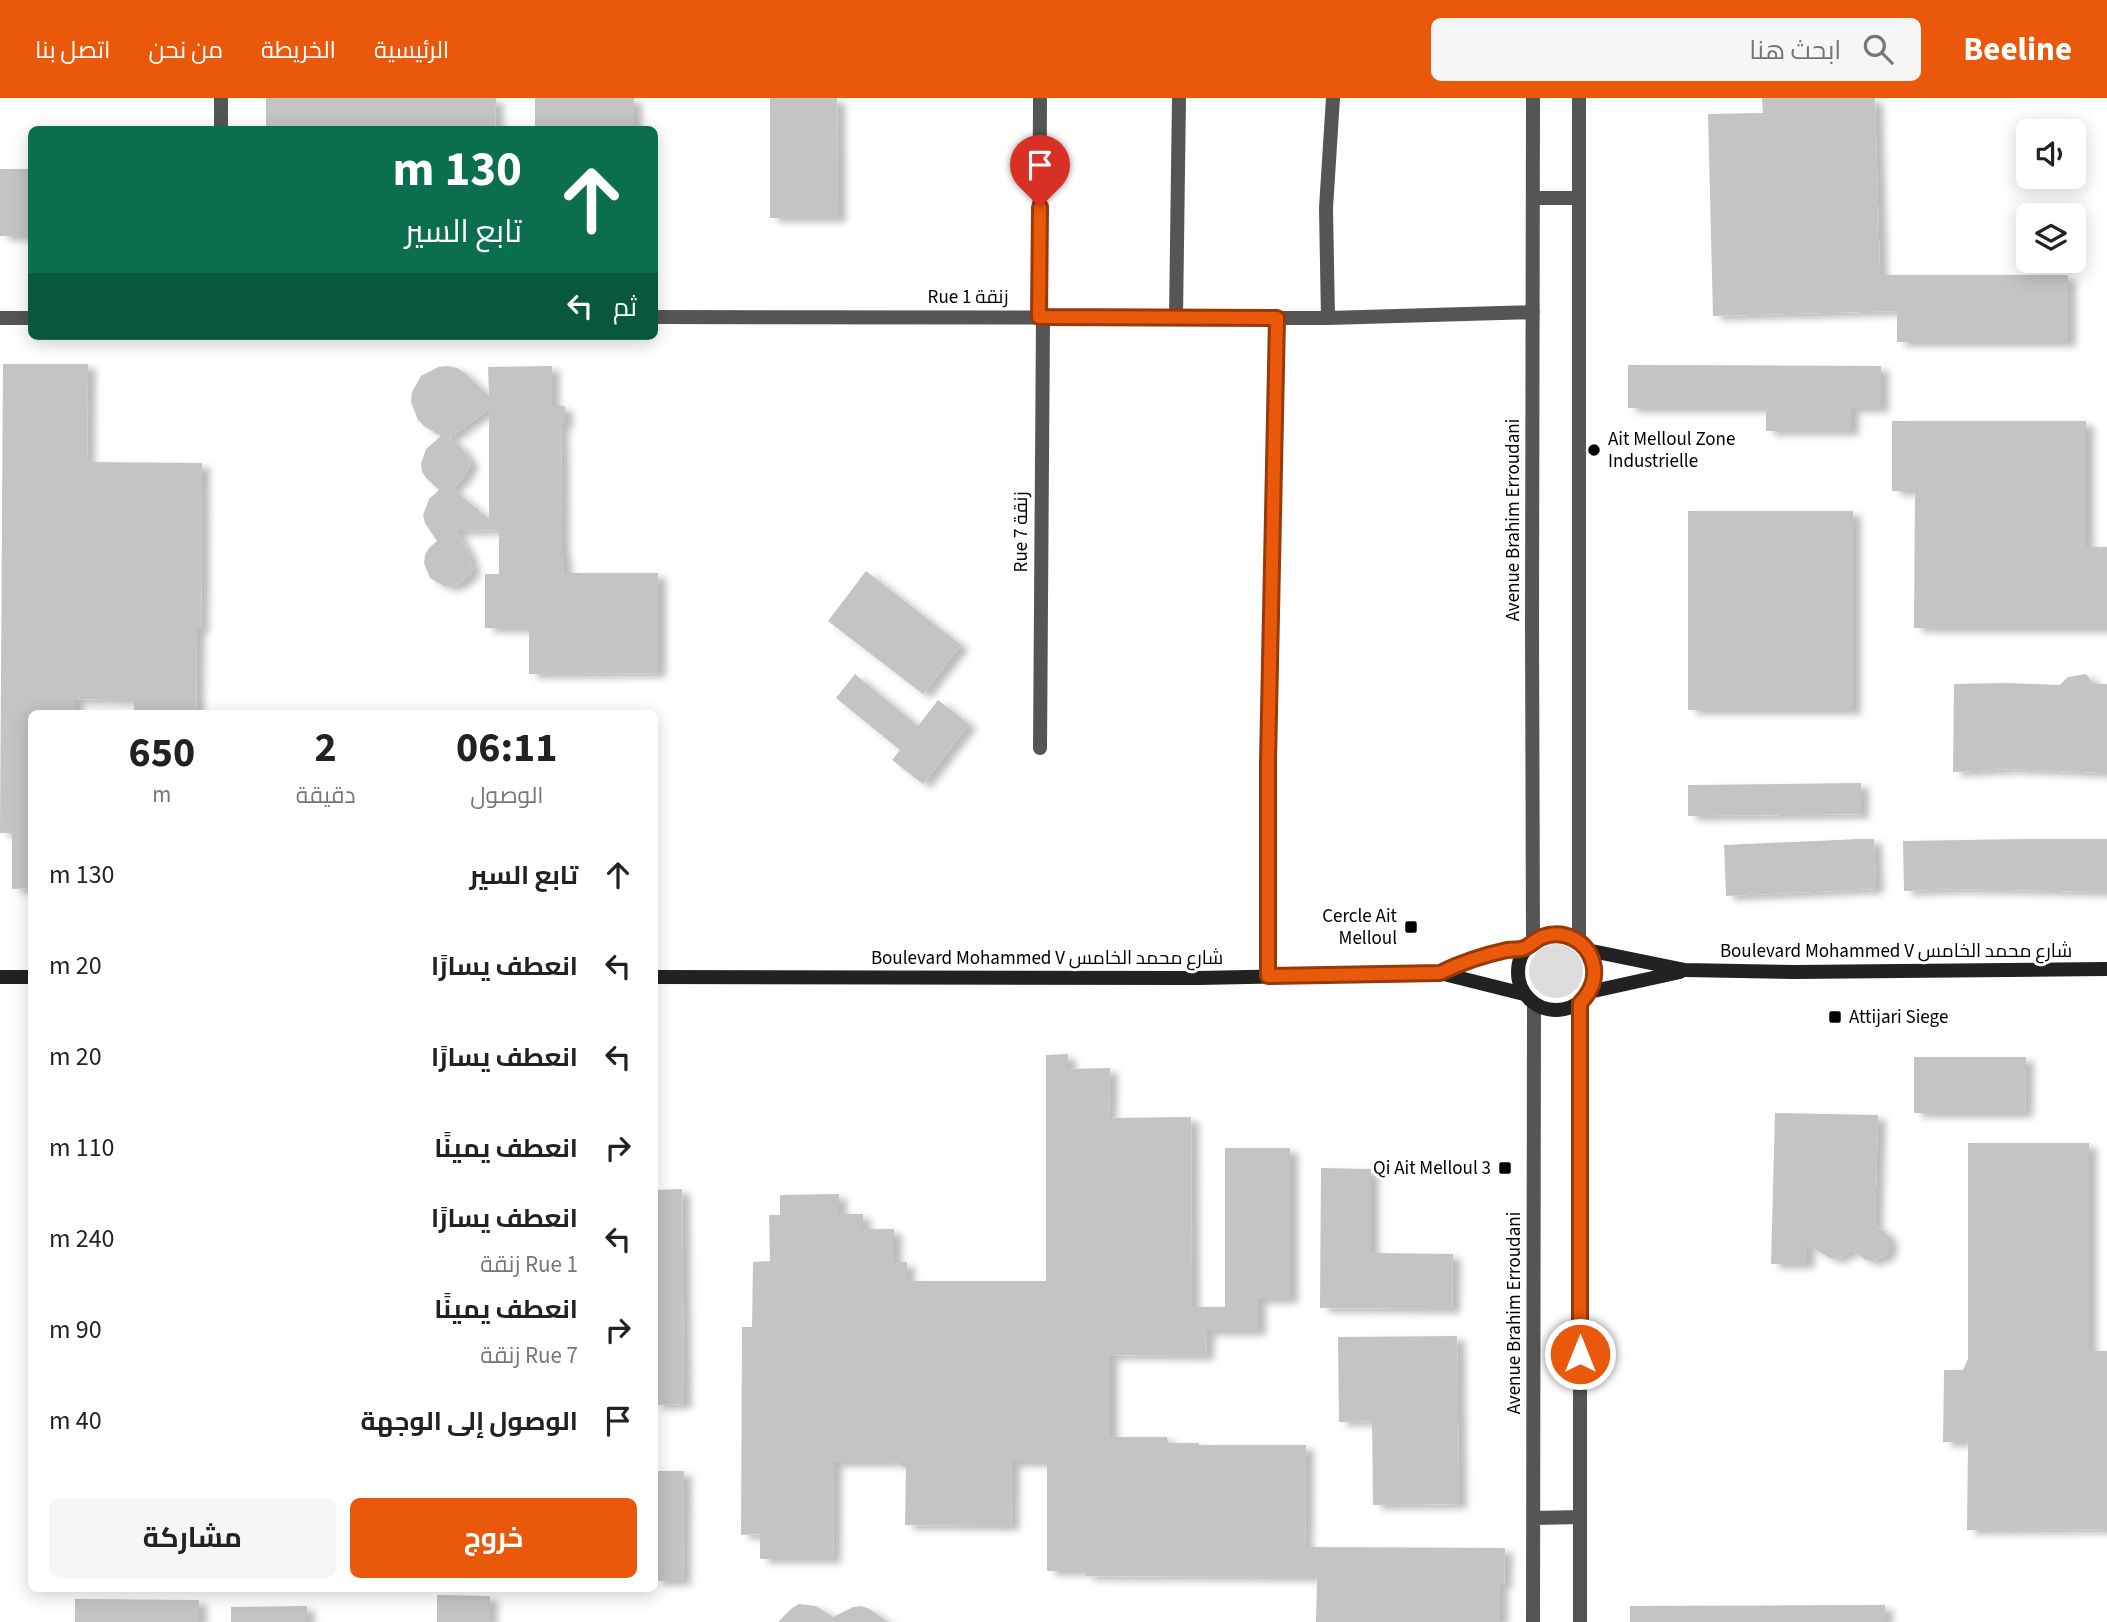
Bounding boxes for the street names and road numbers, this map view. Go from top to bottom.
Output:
street label: Rue 1 زنقة [928,284,1008,311]
street label: Avenue Brahim Erroudani [1500,419,1527,621]
street label: Rue 7 زنقة [1008,492,1035,572]
street label: Boulevard Mohammed V شارع محمد الخامس [1720,938,2072,965]
street label: Boulevard Mohammed V شارع محمد الخامس [871,945,1223,972]
street label: Avenue Brahim Erroudani [1501,1212,1528,1414]

